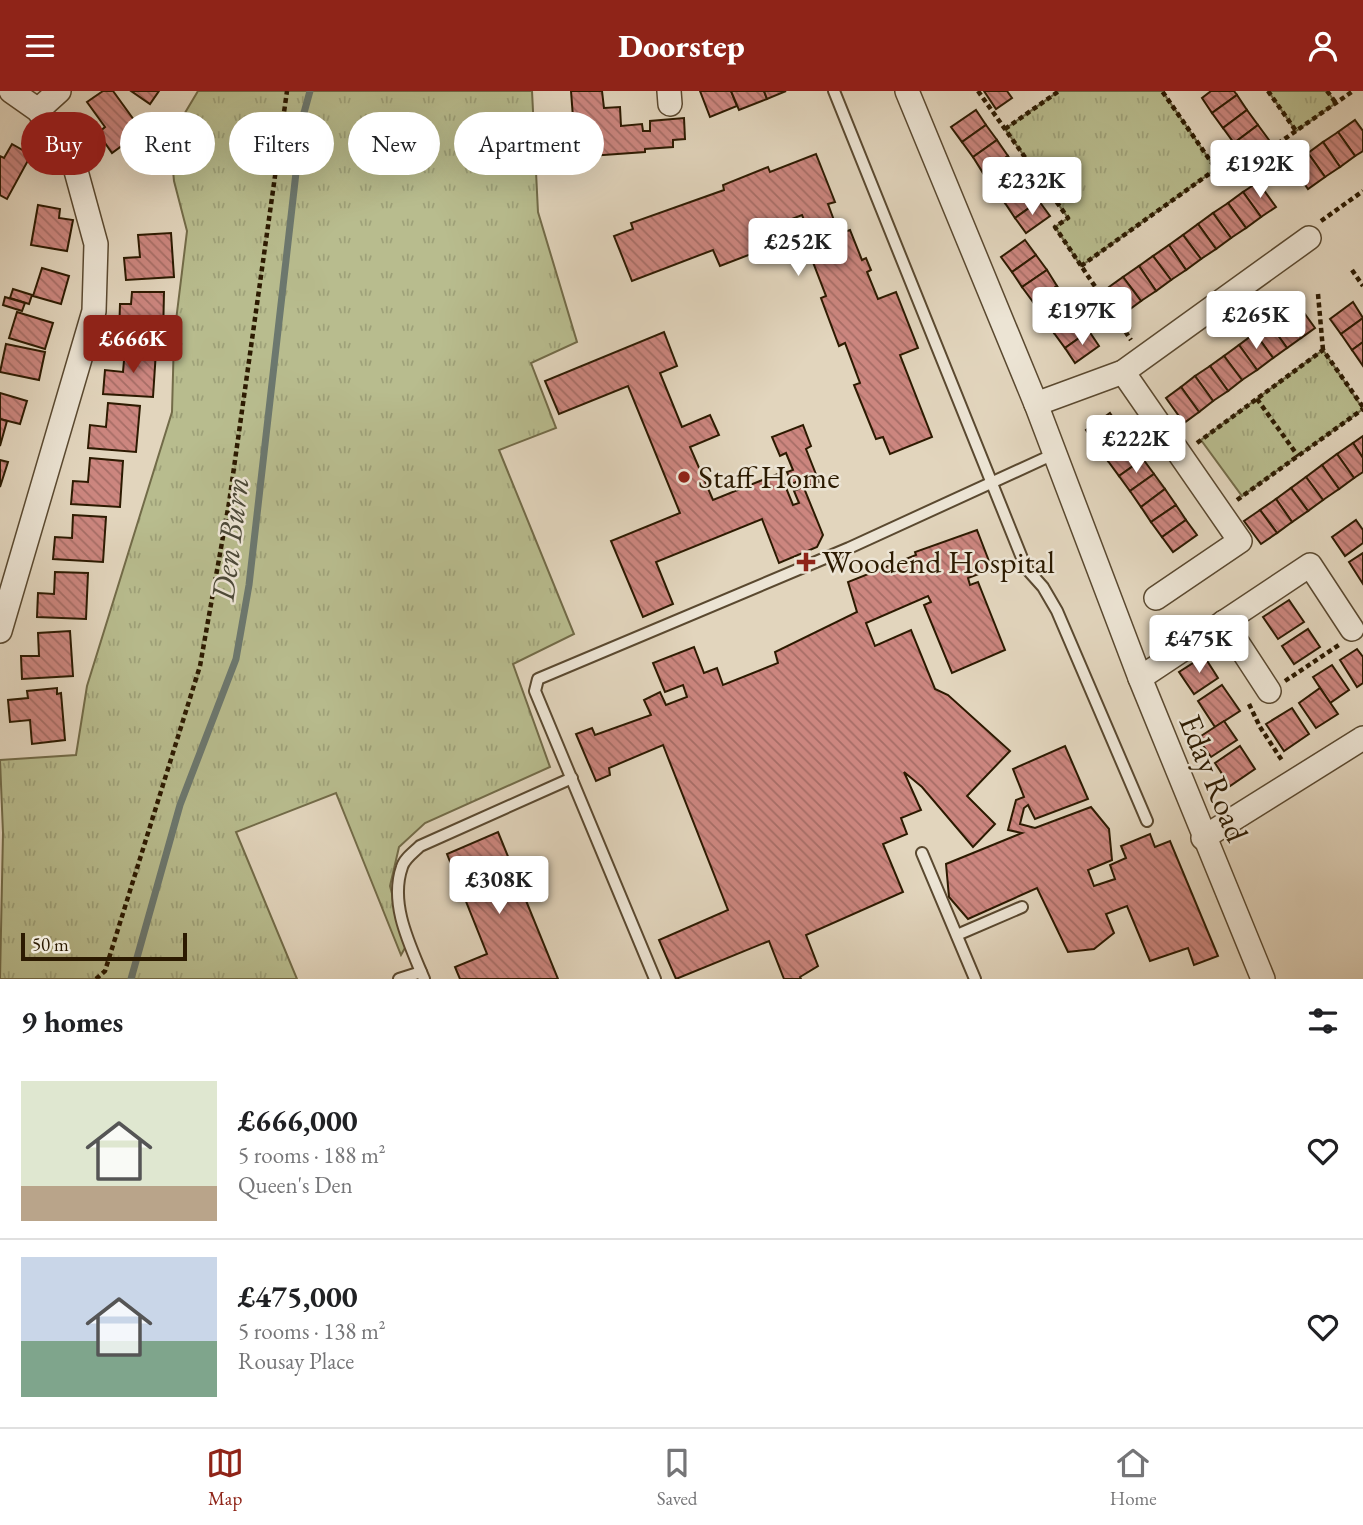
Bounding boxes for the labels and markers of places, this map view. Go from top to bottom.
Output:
pin: £192K [1211,141,1309,200]
pin: £232K [983,157,1081,217]
pin: £252K [749,219,847,278]
pin: £197K [1033,287,1131,347]
pin: £265K [1207,292,1305,351]
pin: £666K [84,315,182,375]
pin: £222K [1087,415,1185,475]
place label: Staff Home [698,456,840,498]
marker: Staff Home [676,469,692,485]
place label: Woodend Hospital [822,541,1055,583]
marker: Woodend Hospital [796,552,816,572]
pin: £475K [1150,615,1248,675]
pin: £308K [450,857,548,916]

